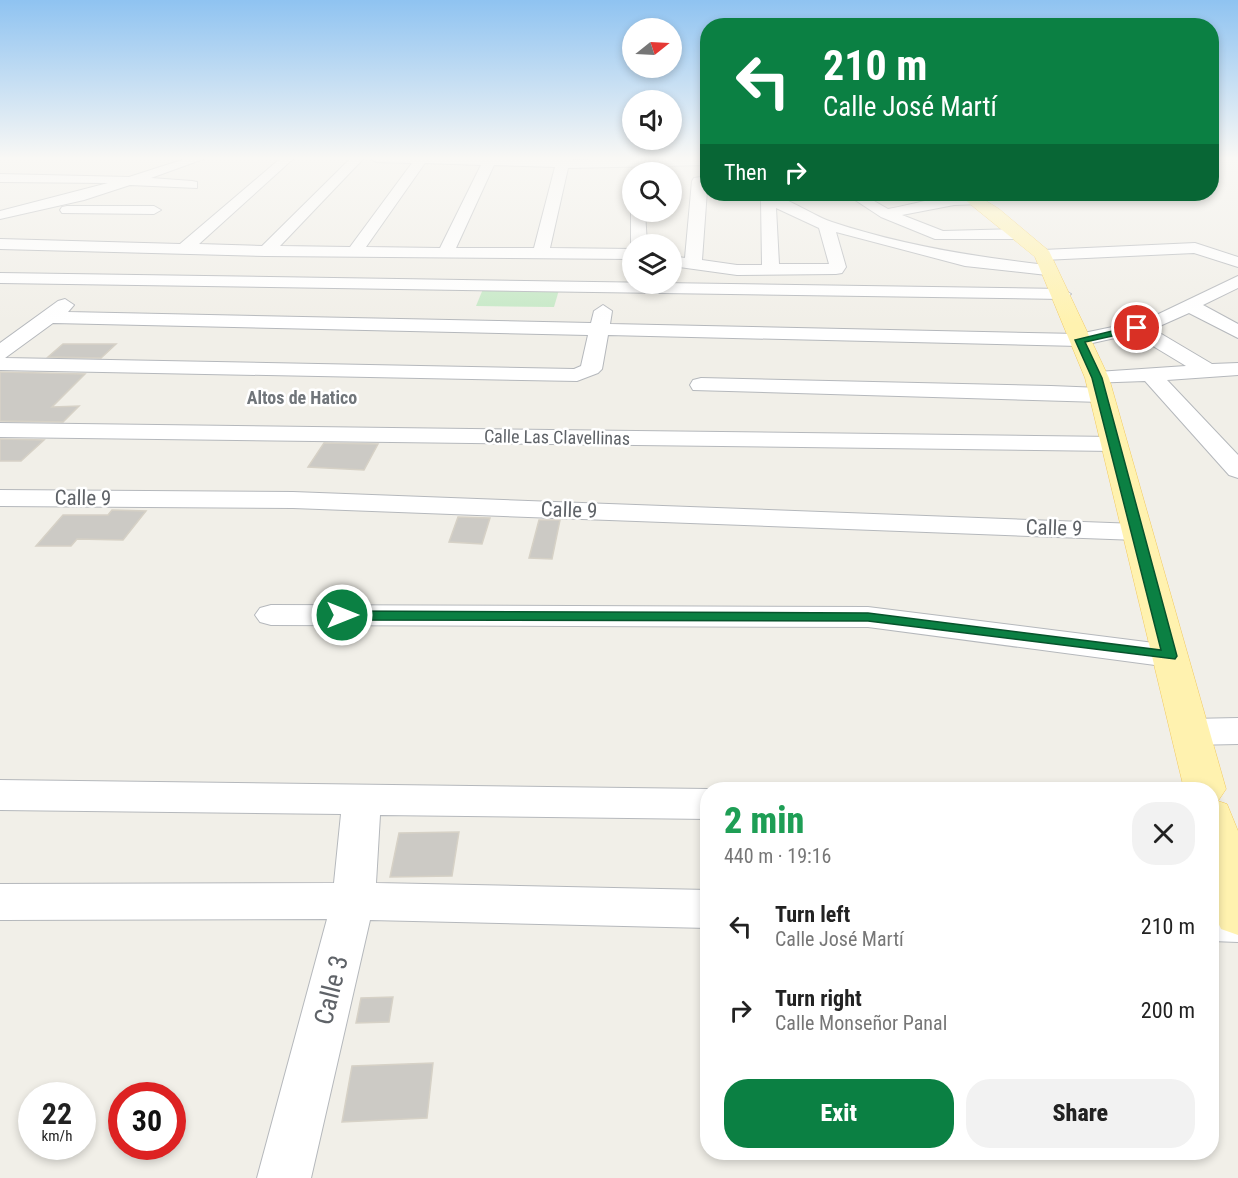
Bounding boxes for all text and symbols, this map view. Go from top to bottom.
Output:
north arrow [622,18,682,78]
map controls [622,18,682,294]
text: 210 m [823,41,928,90]
icon: left [724,42,802,120]
button: sound [622,90,682,150]
text: Calle José Martí [823,91,997,123]
icon: right [779,156,812,189]
text: Then [724,160,767,185]
button: search [622,162,682,222]
button: layers [622,234,682,294]
pin [1111,302,1162,353]
icon: arrive [1120,311,1153,344]
district label: Altos de Hatico [247,387,357,408]
street label: Calle Las Clavellinas [484,425,630,449]
street label: Calle 9 [54,486,112,510]
street label: Calle 9 [540,497,598,523]
street label: Calle 9 [1025,515,1083,541]
position arrow [310,583,374,647]
text: 2 min [724,800,804,842]
button: close [1132,802,1195,865]
text: 440 m · 19:16 [724,844,831,868]
text: Turn left [775,902,850,927]
icon: left [724,910,757,943]
text: 210 m [1141,914,1195,939]
text: Calle José Martí [775,927,904,951]
street label: Calle 3 [308,952,354,1028]
text: Turn right [775,986,862,1011]
icon: right [724,994,757,1027]
text: 200 m [1141,998,1195,1023]
text: Calle Monseñor Panal [775,1011,947,1035]
button: Exit [724,1079,954,1148]
button: Share [966,1079,1195,1148]
speed limit sign: 30 [108,1082,186,1160]
text: 22 [42,1096,72,1131]
text: km/h [42,1127,72,1145]

